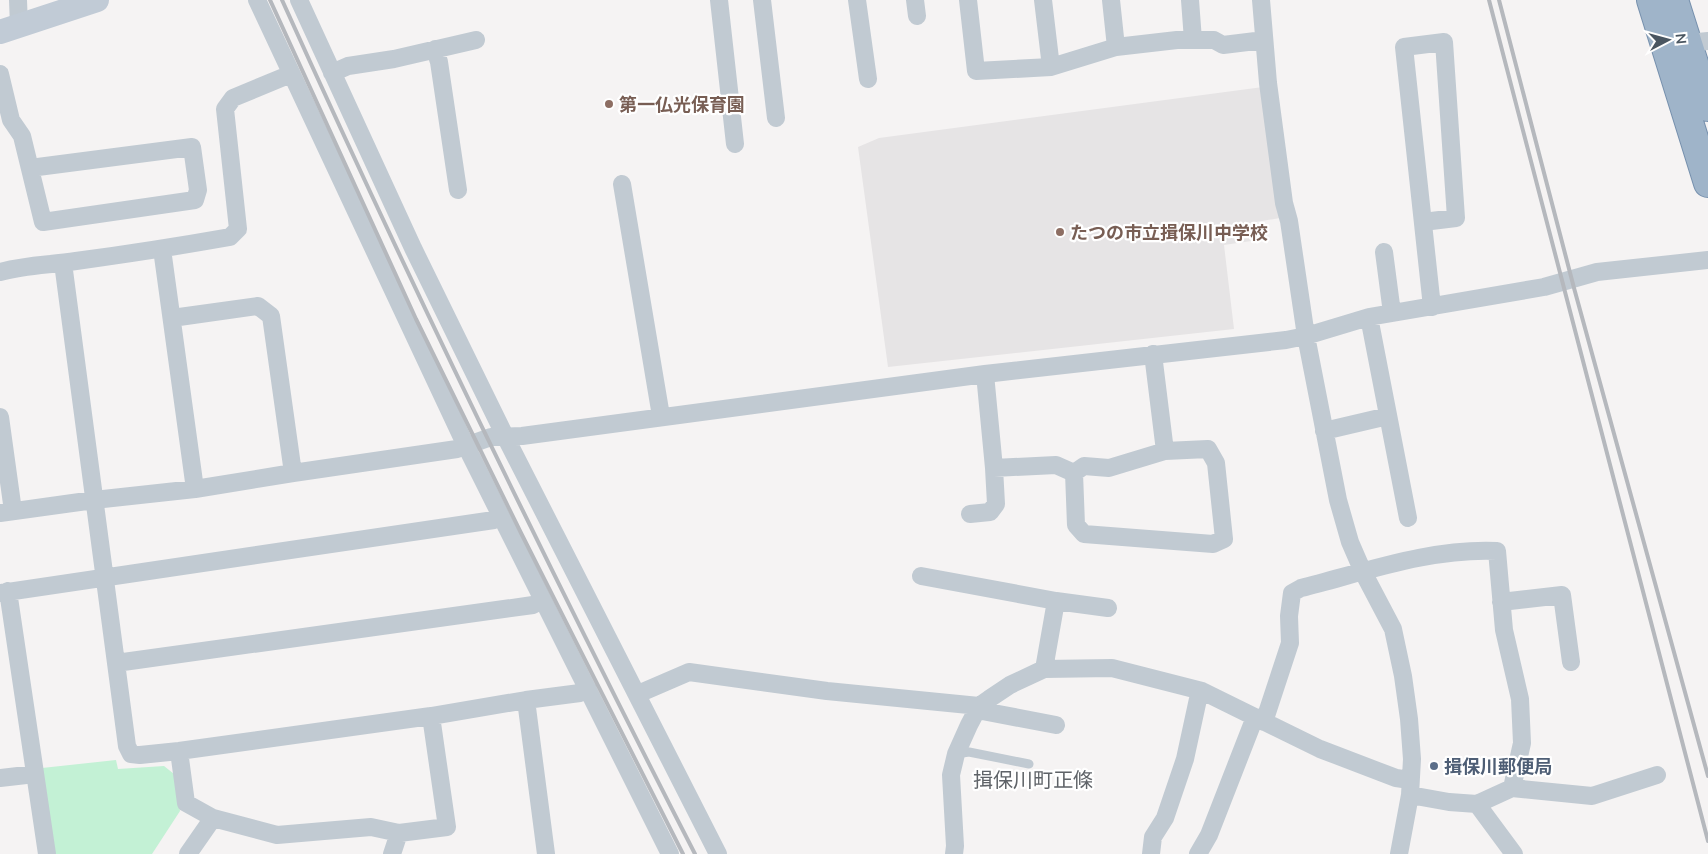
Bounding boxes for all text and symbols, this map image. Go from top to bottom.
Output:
north arrow [1643,15,1693,65]
text: N [1671,32,1690,45]
place label: 第一仏光保育園 [619,93,745,116]
marker: 第一仏光保育園 [603,98,615,110]
place label: たつの市立揖保川中学校 [1070,221,1268,244]
marker: たつの市立揖保川中学校 [1054,226,1066,238]
place label: 揖保川郵便局 [1444,755,1552,778]
marker: 揖保川郵便局 [1428,760,1440,772]
district label: 揖保川町正條 [973,767,1093,792]

